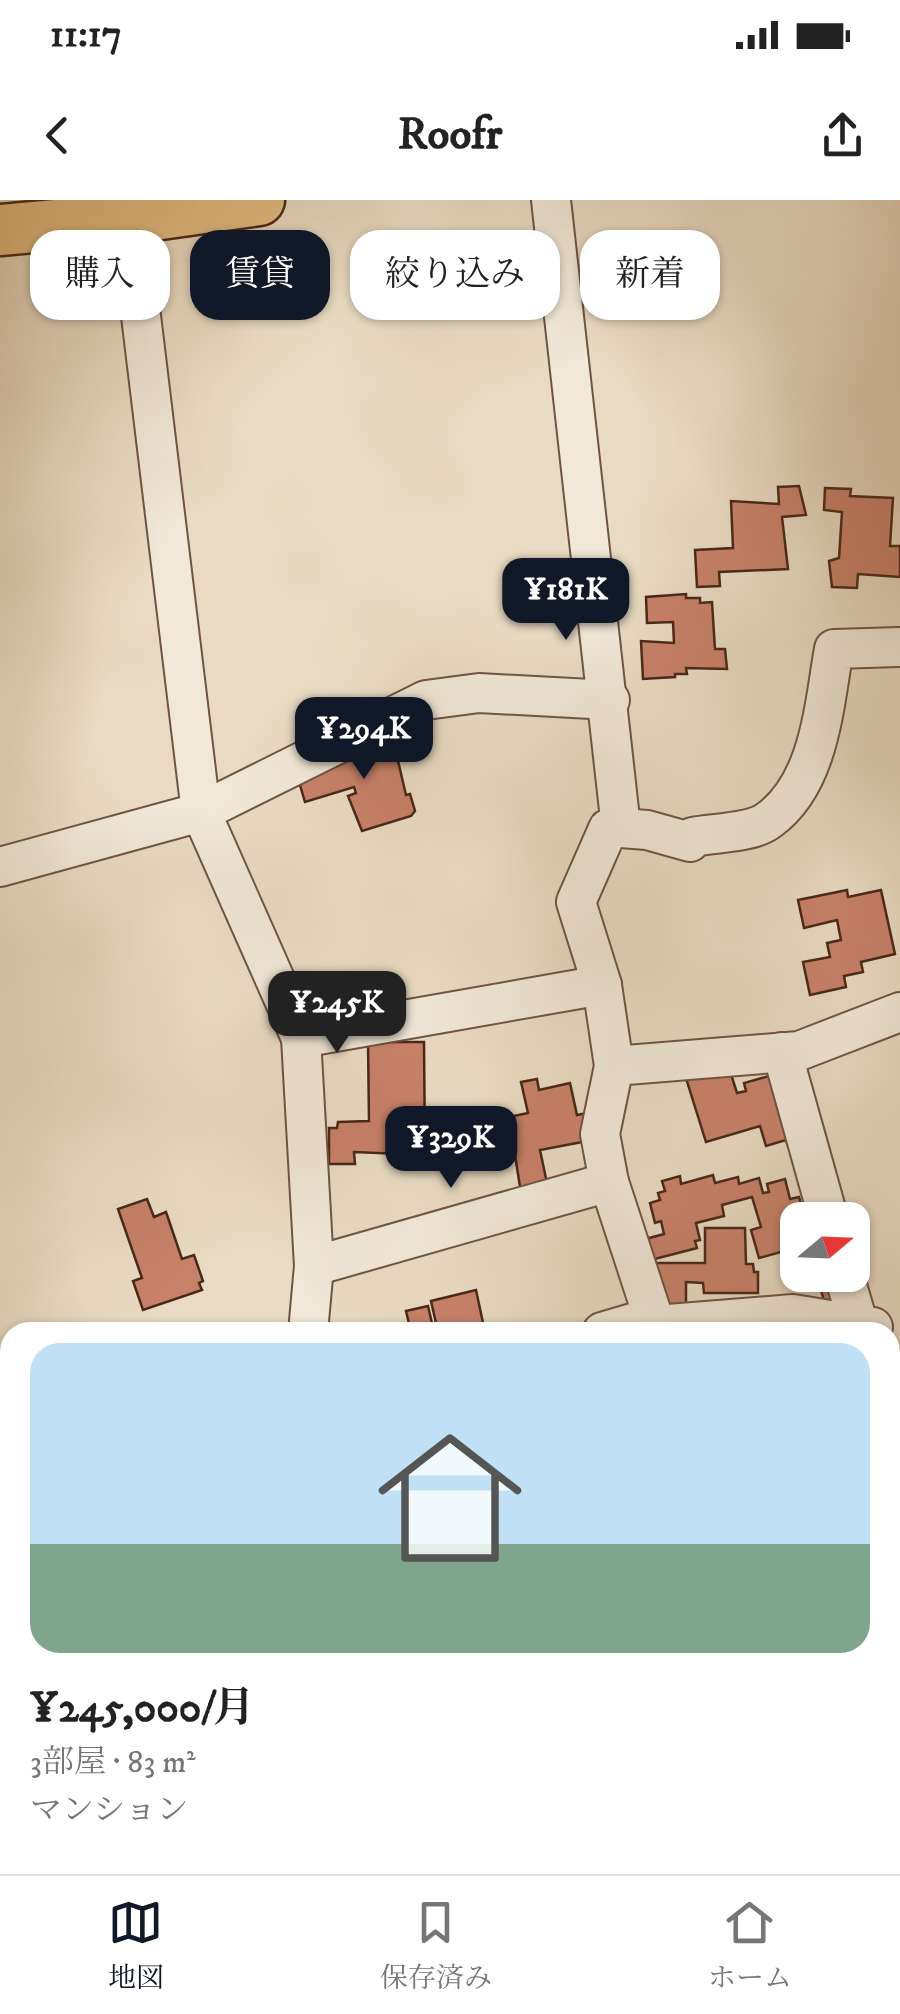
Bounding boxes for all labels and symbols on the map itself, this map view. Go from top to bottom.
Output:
pin: ¥181K [496,558,636,643]
pin: ¥294K [294,697,434,782]
pin: ¥245K [267,971,407,1056]
pin: ¥329K [381,1106,521,1191]
north arrow [780,1202,870,1292]

